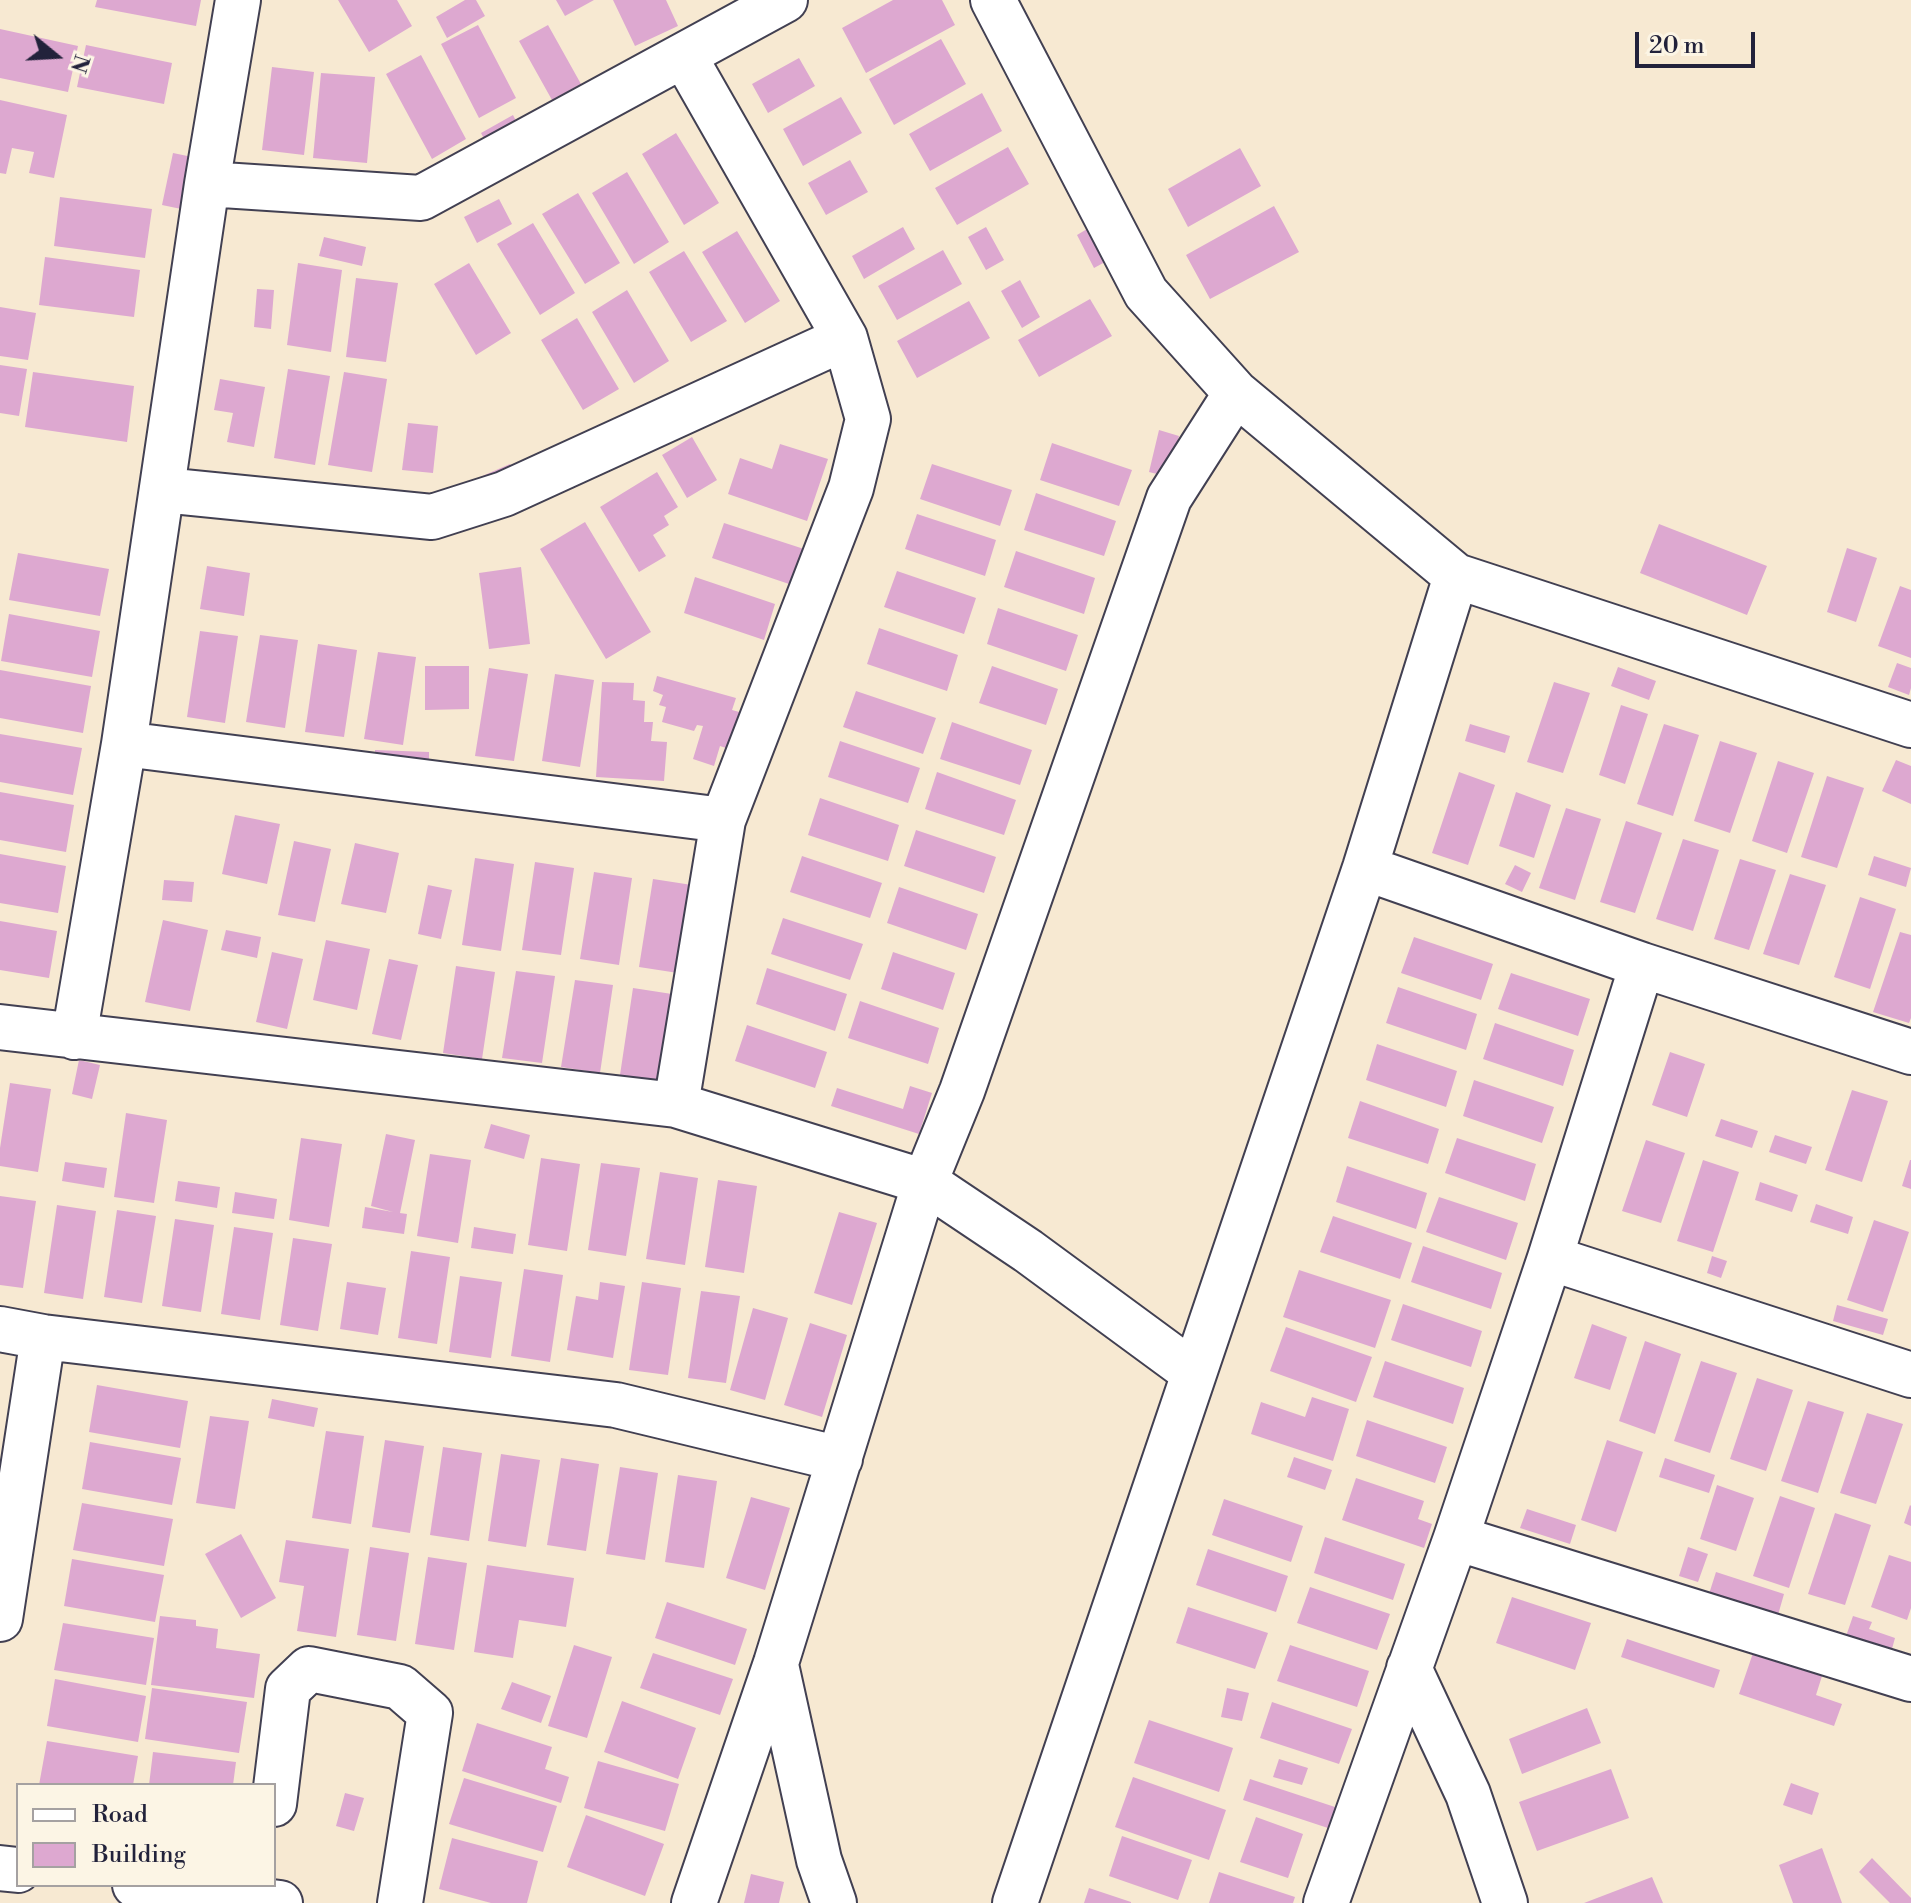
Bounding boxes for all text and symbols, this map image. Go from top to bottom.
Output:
north arrow [16,16,96,96]
scale bar [1639,16,1759,66]
text: 20 m [1649,31,1705,61]
text: N [64,51,95,76]
legend [16,1783,276,1887]
text: Road [92,1800,148,1830]
text: Building [92,1840,186,1870]

